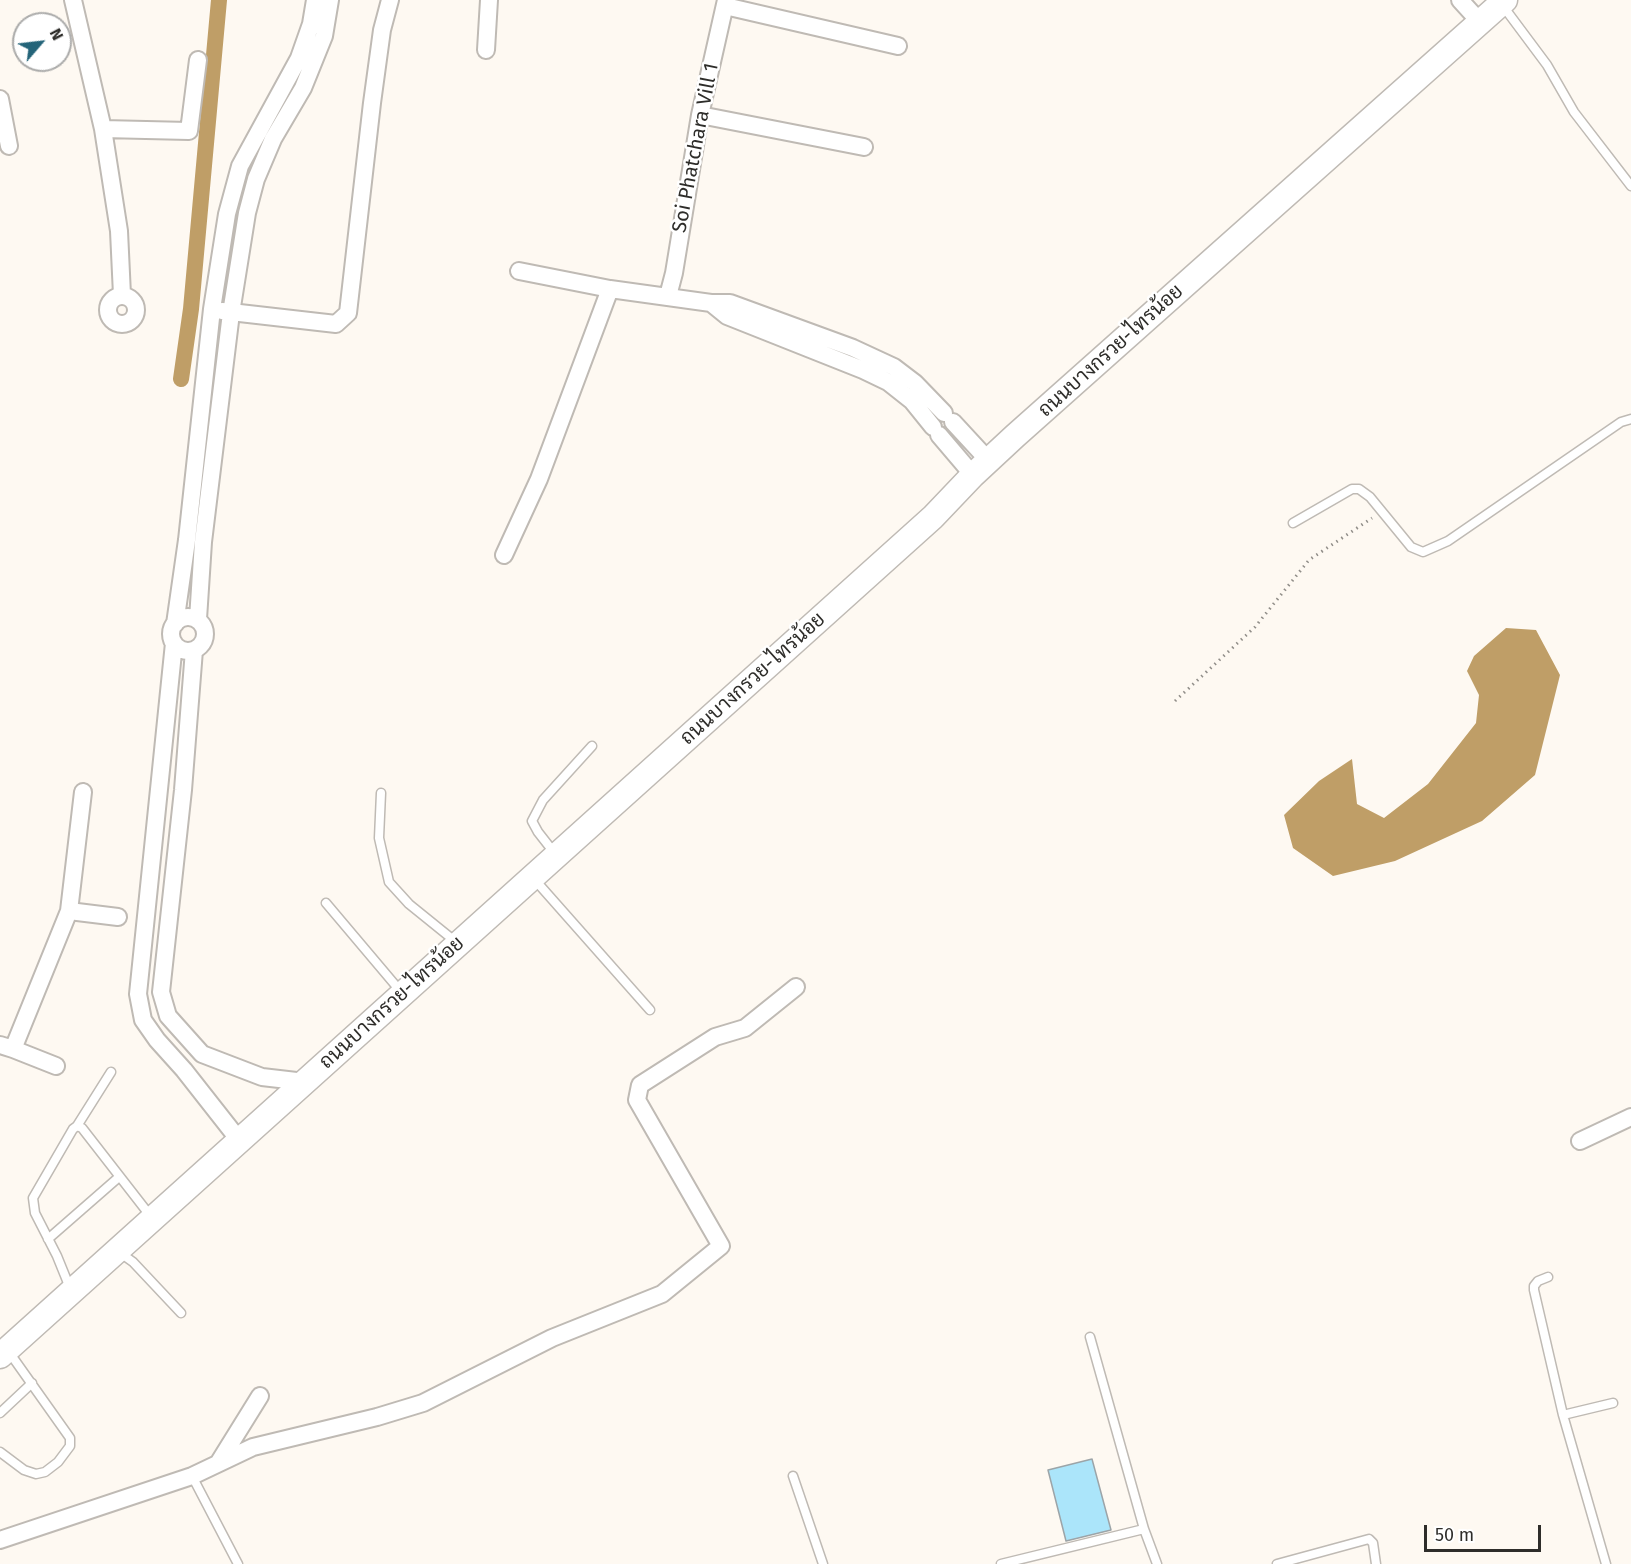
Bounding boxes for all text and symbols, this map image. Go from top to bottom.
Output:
north arrow [12,12,72,72]
text: N [46,25,67,43]
street label: Soi Phatchara Vill 1 [668,61,724,235]
street label: ถนนบางกรวย-ไทรน้อย [1034,280,1188,422]
street label: ถนนบางกรวย-ไทรน้อย [676,608,830,750]
street label: ถนนบางกรวย-ไทรน้อย [315,932,469,1074]
scale bar [1427,1513,1544,1551]
text: 50 m [1435,1524,1474,1546]

